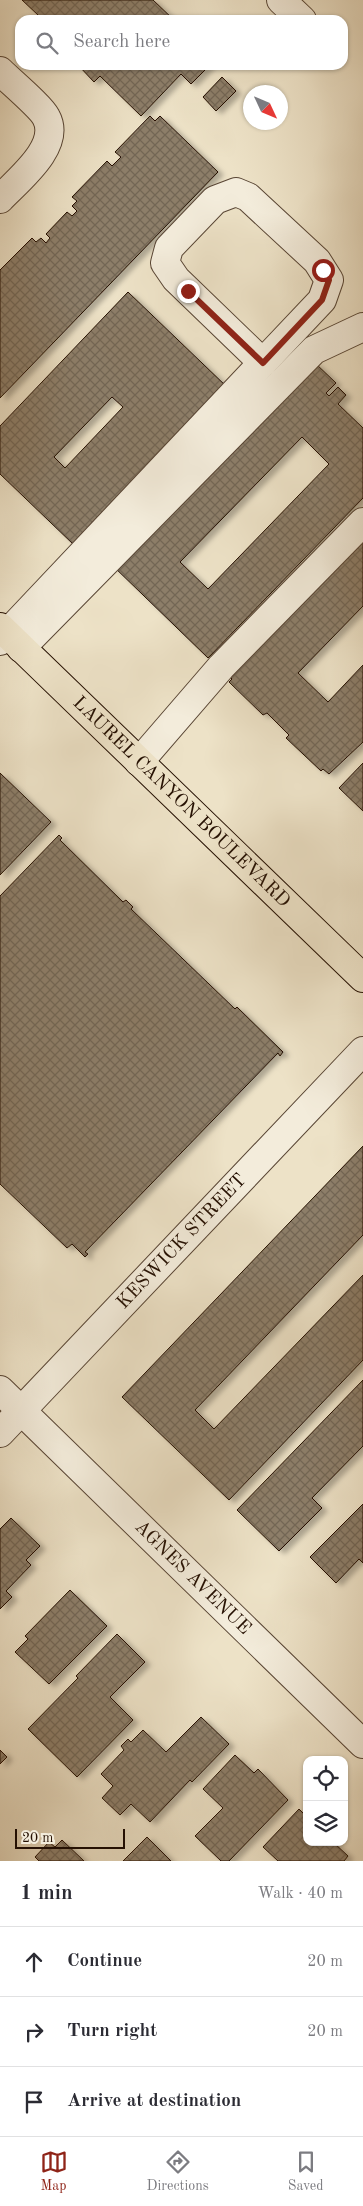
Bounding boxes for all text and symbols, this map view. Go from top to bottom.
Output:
search box [15,15,348,70]
icon: search [33,29,61,57]
text: Search here [73,33,170,52]
north arrow [243,85,288,130]
route start [312,259,335,282]
route end [177,280,200,303]
street label: LAUREL CANYON BOULEVARD [69,693,293,911]
street label: KESWICK STREET [114,1170,250,1313]
street label: AGNES AVENUE [131,1517,254,1638]
map controls [303,1756,348,1846]
button: locate [303,1756,348,1801]
button: layers [303,1801,348,1846]
scale bar [15,1826,125,1849]
text: 20 m [22,1831,53,1845]
text: 1 min [20,1883,73,1904]
text: Walk · 40 m [257,1886,343,1902]
icon: ahead [20,1948,48,1976]
text: Continue [67,1952,142,1971]
text: 20 m [307,1954,343,1970]
icon: right [20,2018,48,2046]
text: Turn right [67,2022,157,2041]
text: 20 m [307,2024,343,2040]
icon: arrive [20,2088,48,2116]
text: Arrive at destination [67,2092,241,2111]
tab: Map [40,2148,68,2195]
tab: Directions [147,2148,209,2195]
tab: Saved [288,2148,323,2195]

